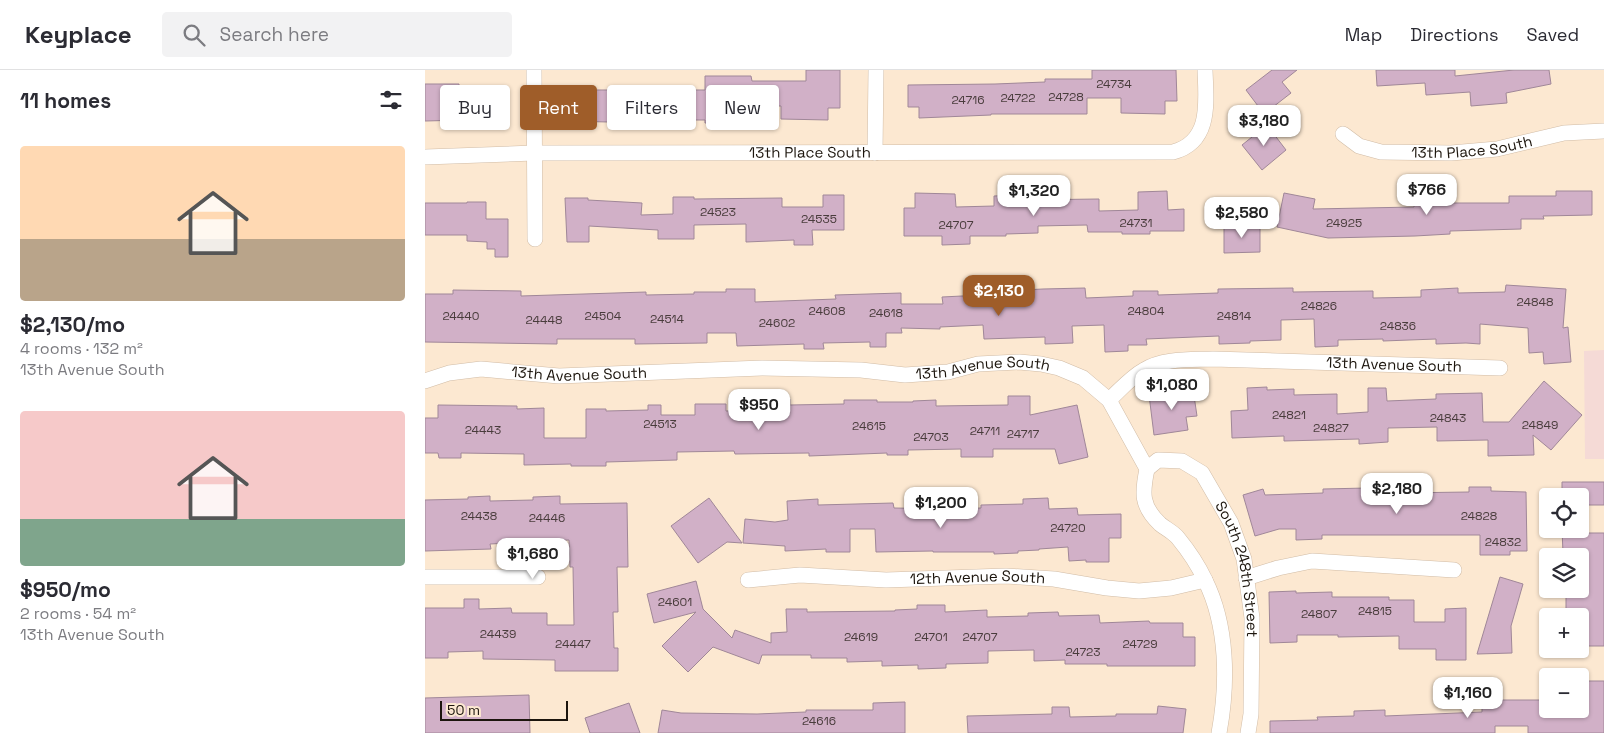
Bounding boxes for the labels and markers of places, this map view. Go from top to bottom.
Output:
pin: $3,180 [1223,104,1305,147]
pin: $1,320 [993,174,1075,217]
pin: $766 [1397,174,1457,216]
pin: $2,580 [1201,196,1283,239]
pin: $2,130 [958,274,1040,317]
pin: $1,080 [1131,368,1213,411]
pin: $950 [729,388,789,431]
pin: $2,180 [1356,472,1438,515]
pin: $1,200 [900,486,982,529]
pin: $1,680 [492,538,574,580]
pin: $1,160 [1427,676,1509,719]

